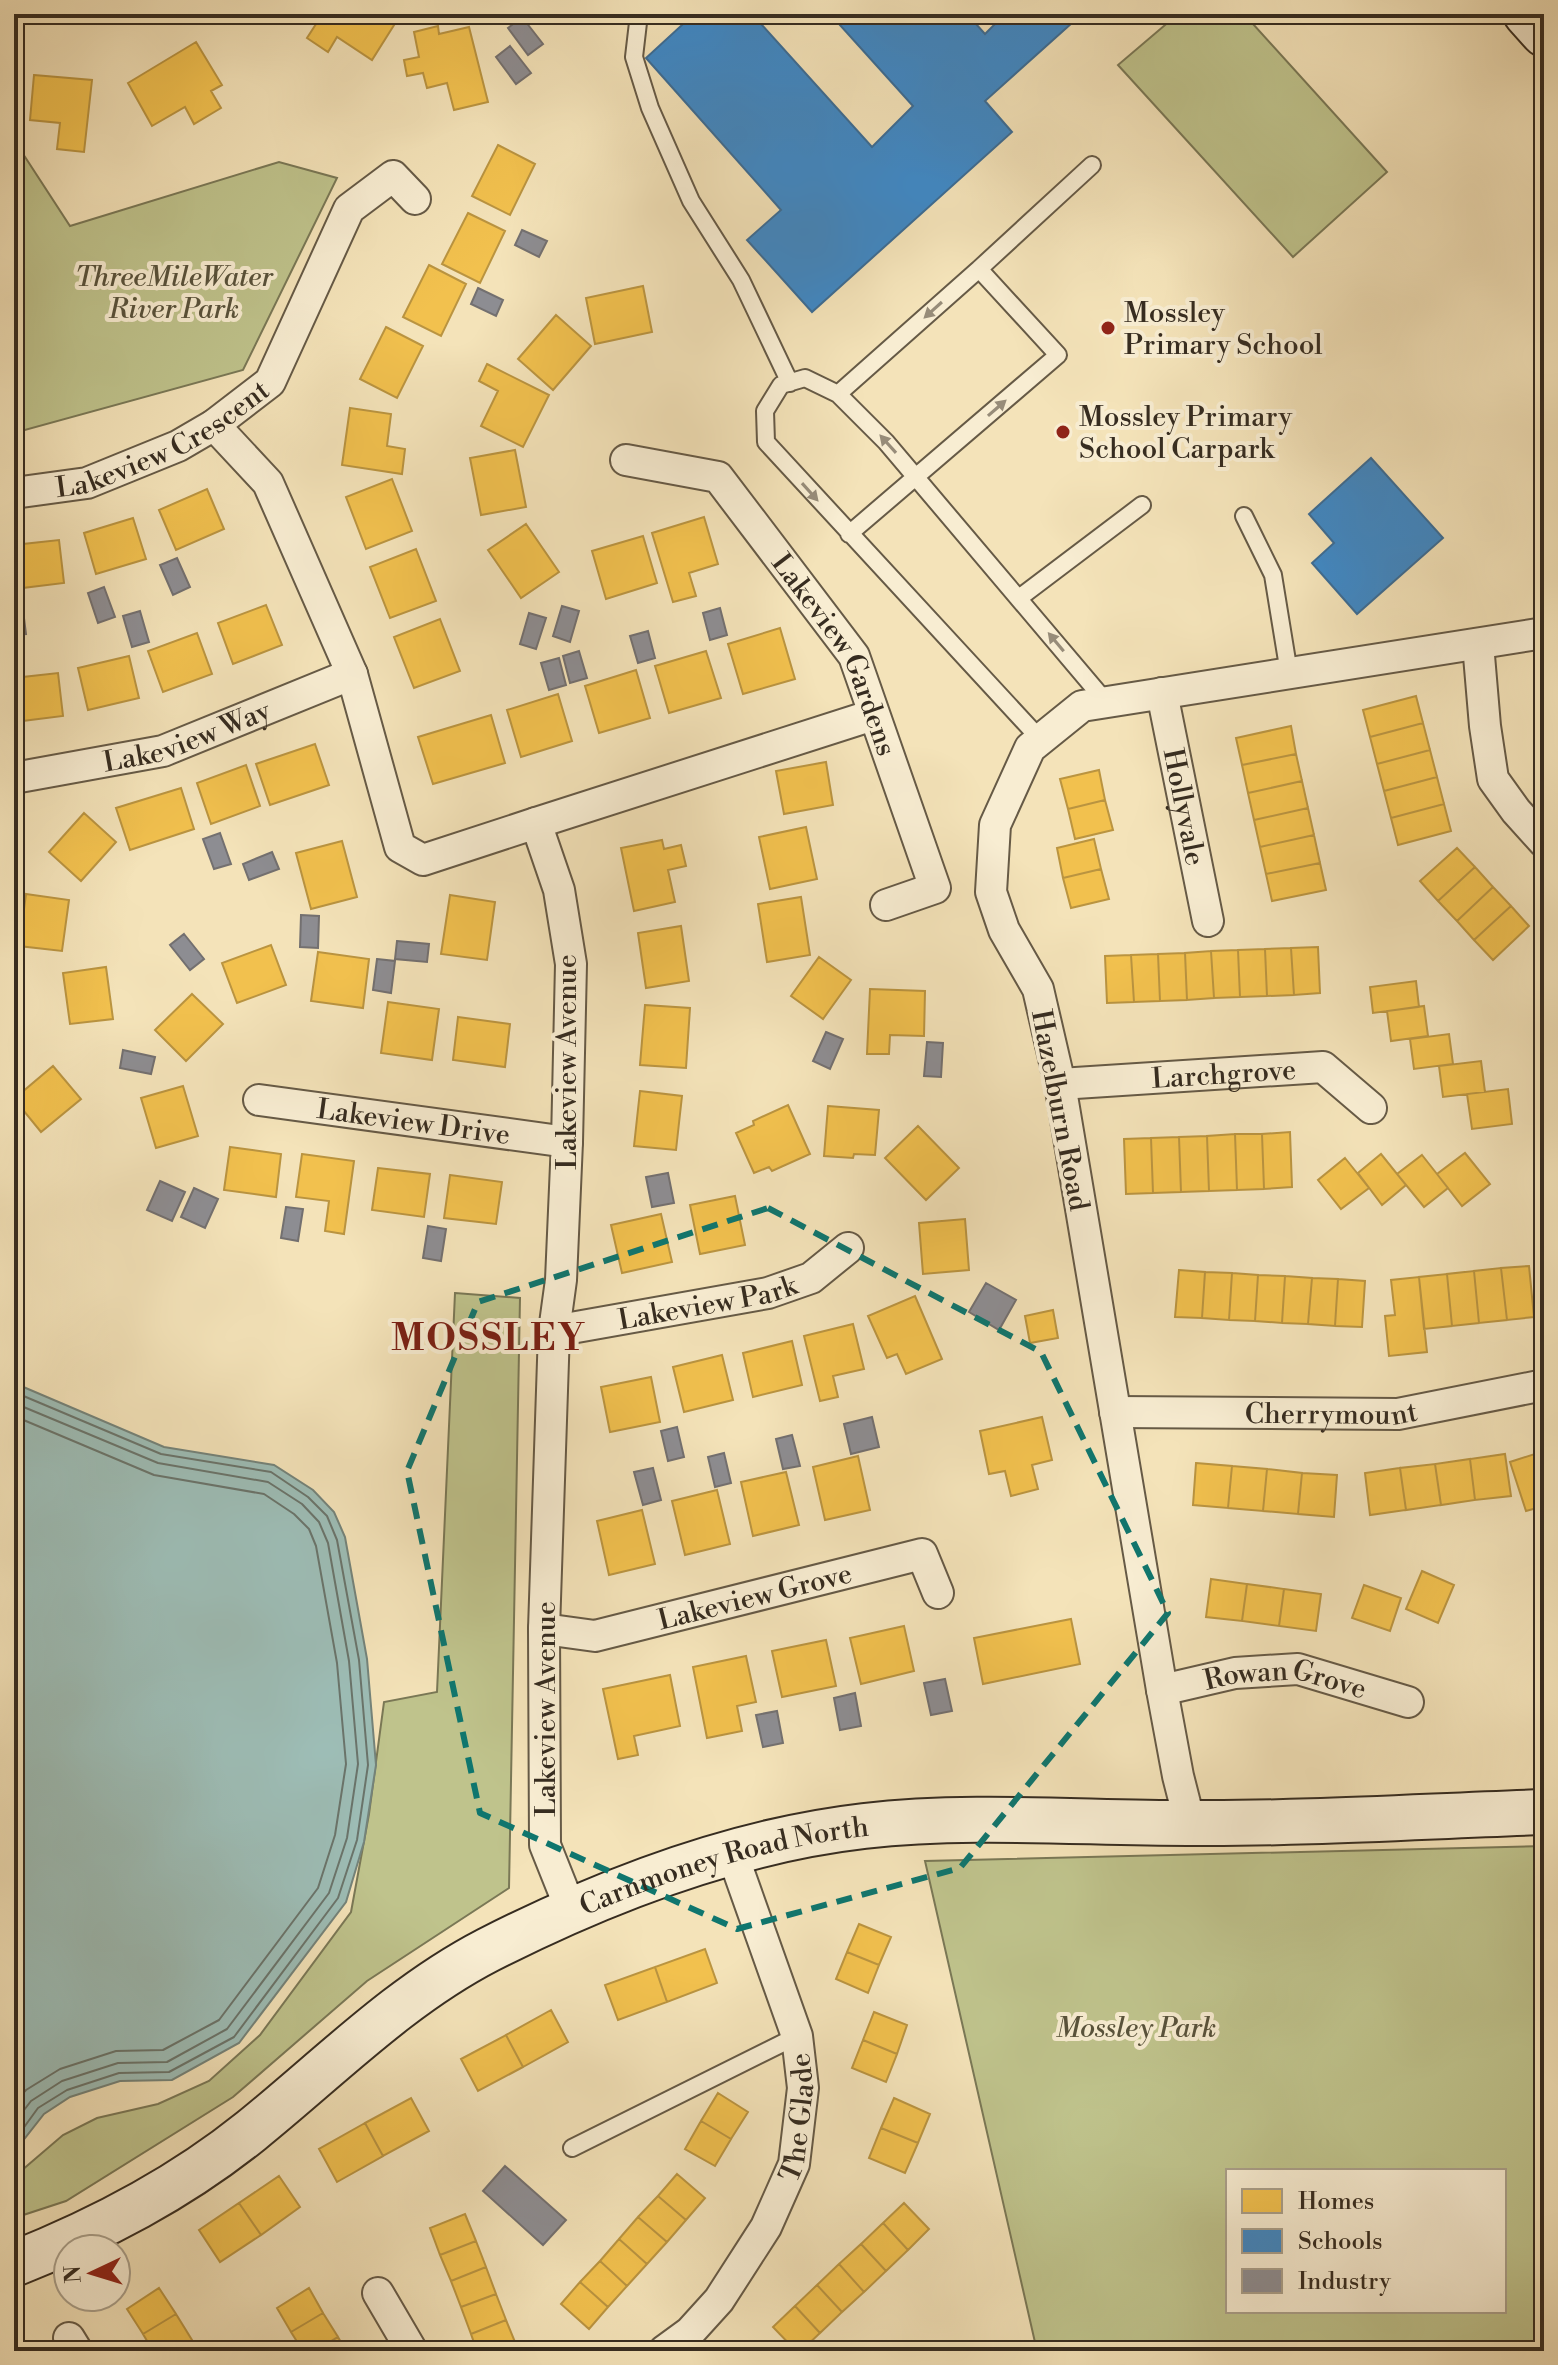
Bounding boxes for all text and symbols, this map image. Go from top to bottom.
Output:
park label: ThreeMileWater River Park [75,260,274,327]
place label: Mossley Primary School [1124,296,1323,363]
one-way arrow [923,300,942,318]
marker: Mossley Primary School [1099,319,1117,337]
street label: Lakeview Crescent [53,373,277,506]
one-way arrow [986,400,1006,417]
place label: Mossley Primary School Carpark [1079,400,1293,467]
marker: Mossley Primary School Carpark [1054,423,1072,441]
one-way arrow [879,435,897,454]
one-way arrow [801,482,819,501]
street label: Lakeview Gardens [763,547,903,761]
one-way arrow [1048,632,1065,652]
street label: Lakeview Way [100,693,276,781]
street label: Hollyvale [1155,745,1212,869]
street label: Lakeview Avenue [550,954,585,1170]
street label: Hazelburn Road [1023,1007,1096,1214]
street label: Larchgrove [1150,1053,1297,1097]
street label: Lakeview Drive [314,1092,512,1153]
street label: Lakeview Park [615,1268,803,1338]
district label: MOSSLEY [391,1317,587,1362]
street label: Cherrymount [1245,1395,1421,1434]
street label: Lakeview Grove [654,1556,856,1639]
street label: Lakeview Avenue [529,1601,564,1817]
street label: Rowan Grove [1200,1652,1370,1708]
street label: Carnmoney Road North [574,1810,871,1924]
park label: Mossley Park [1056,2011,1216,2046]
street label: The Glade [772,2051,823,2188]
legend [1226,2169,1506,2313]
text: Homes [1298,2187,1374,2217]
text: Schools [1298,2227,1383,2257]
north arrow [52,2233,132,2313]
text: N [59,2264,88,2284]
text: Industry [1298,2267,1391,2297]

